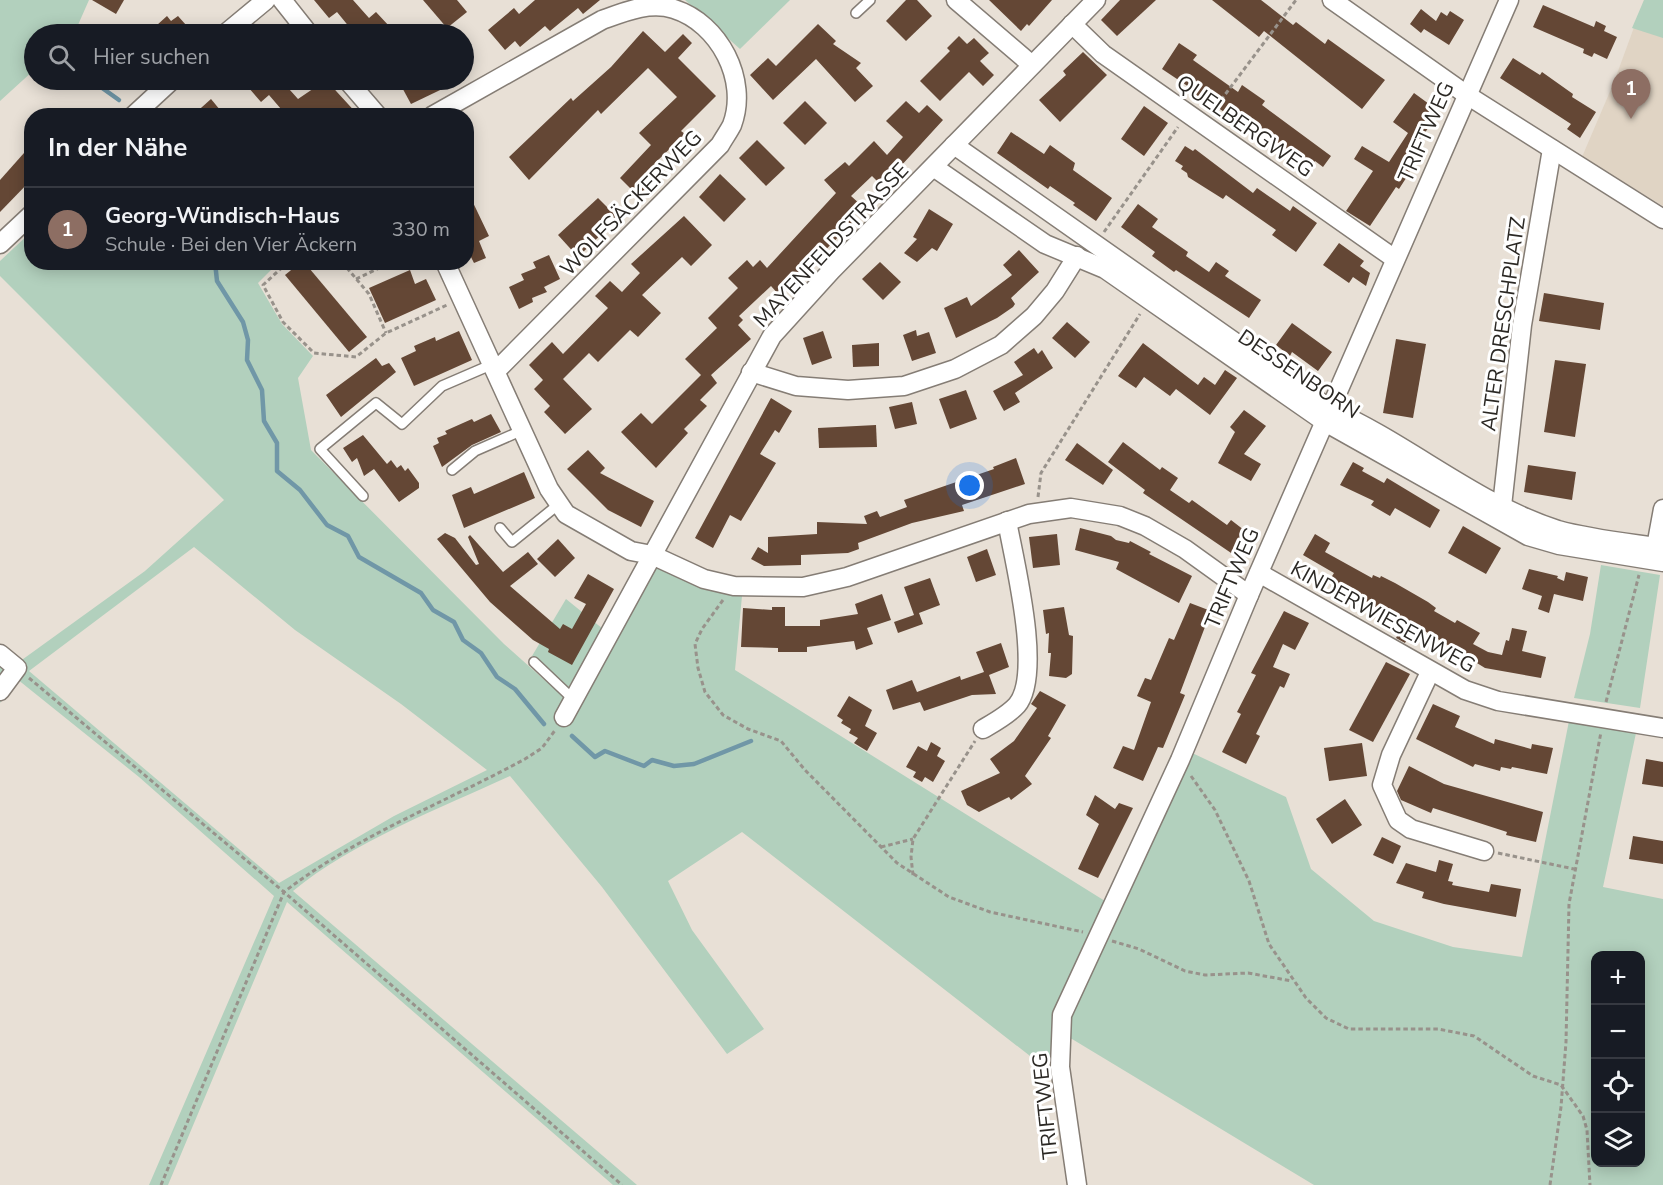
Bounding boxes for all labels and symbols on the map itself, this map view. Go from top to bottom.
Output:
street label: QUELBERGWEG [1171,68,1319,184]
pin: 1 [1612,70,1650,119]
street label: TRIFTWEG [1391,77,1461,187]
street label: WOLFSÄCKERWEG [554,124,708,282]
street label: MAYENFELDSTRASSE [747,157,915,333]
street label: ALTER DRESCHPLATZ [1474,215,1532,433]
street label: DESSENBORN [1233,323,1365,425]
your location [955,471,984,500]
street label: TRIFTWEG [1198,523,1266,633]
street label: KINDERWIESENWEG [1285,554,1481,680]
street label: TRIFTWEG [1025,1051,1065,1161]

